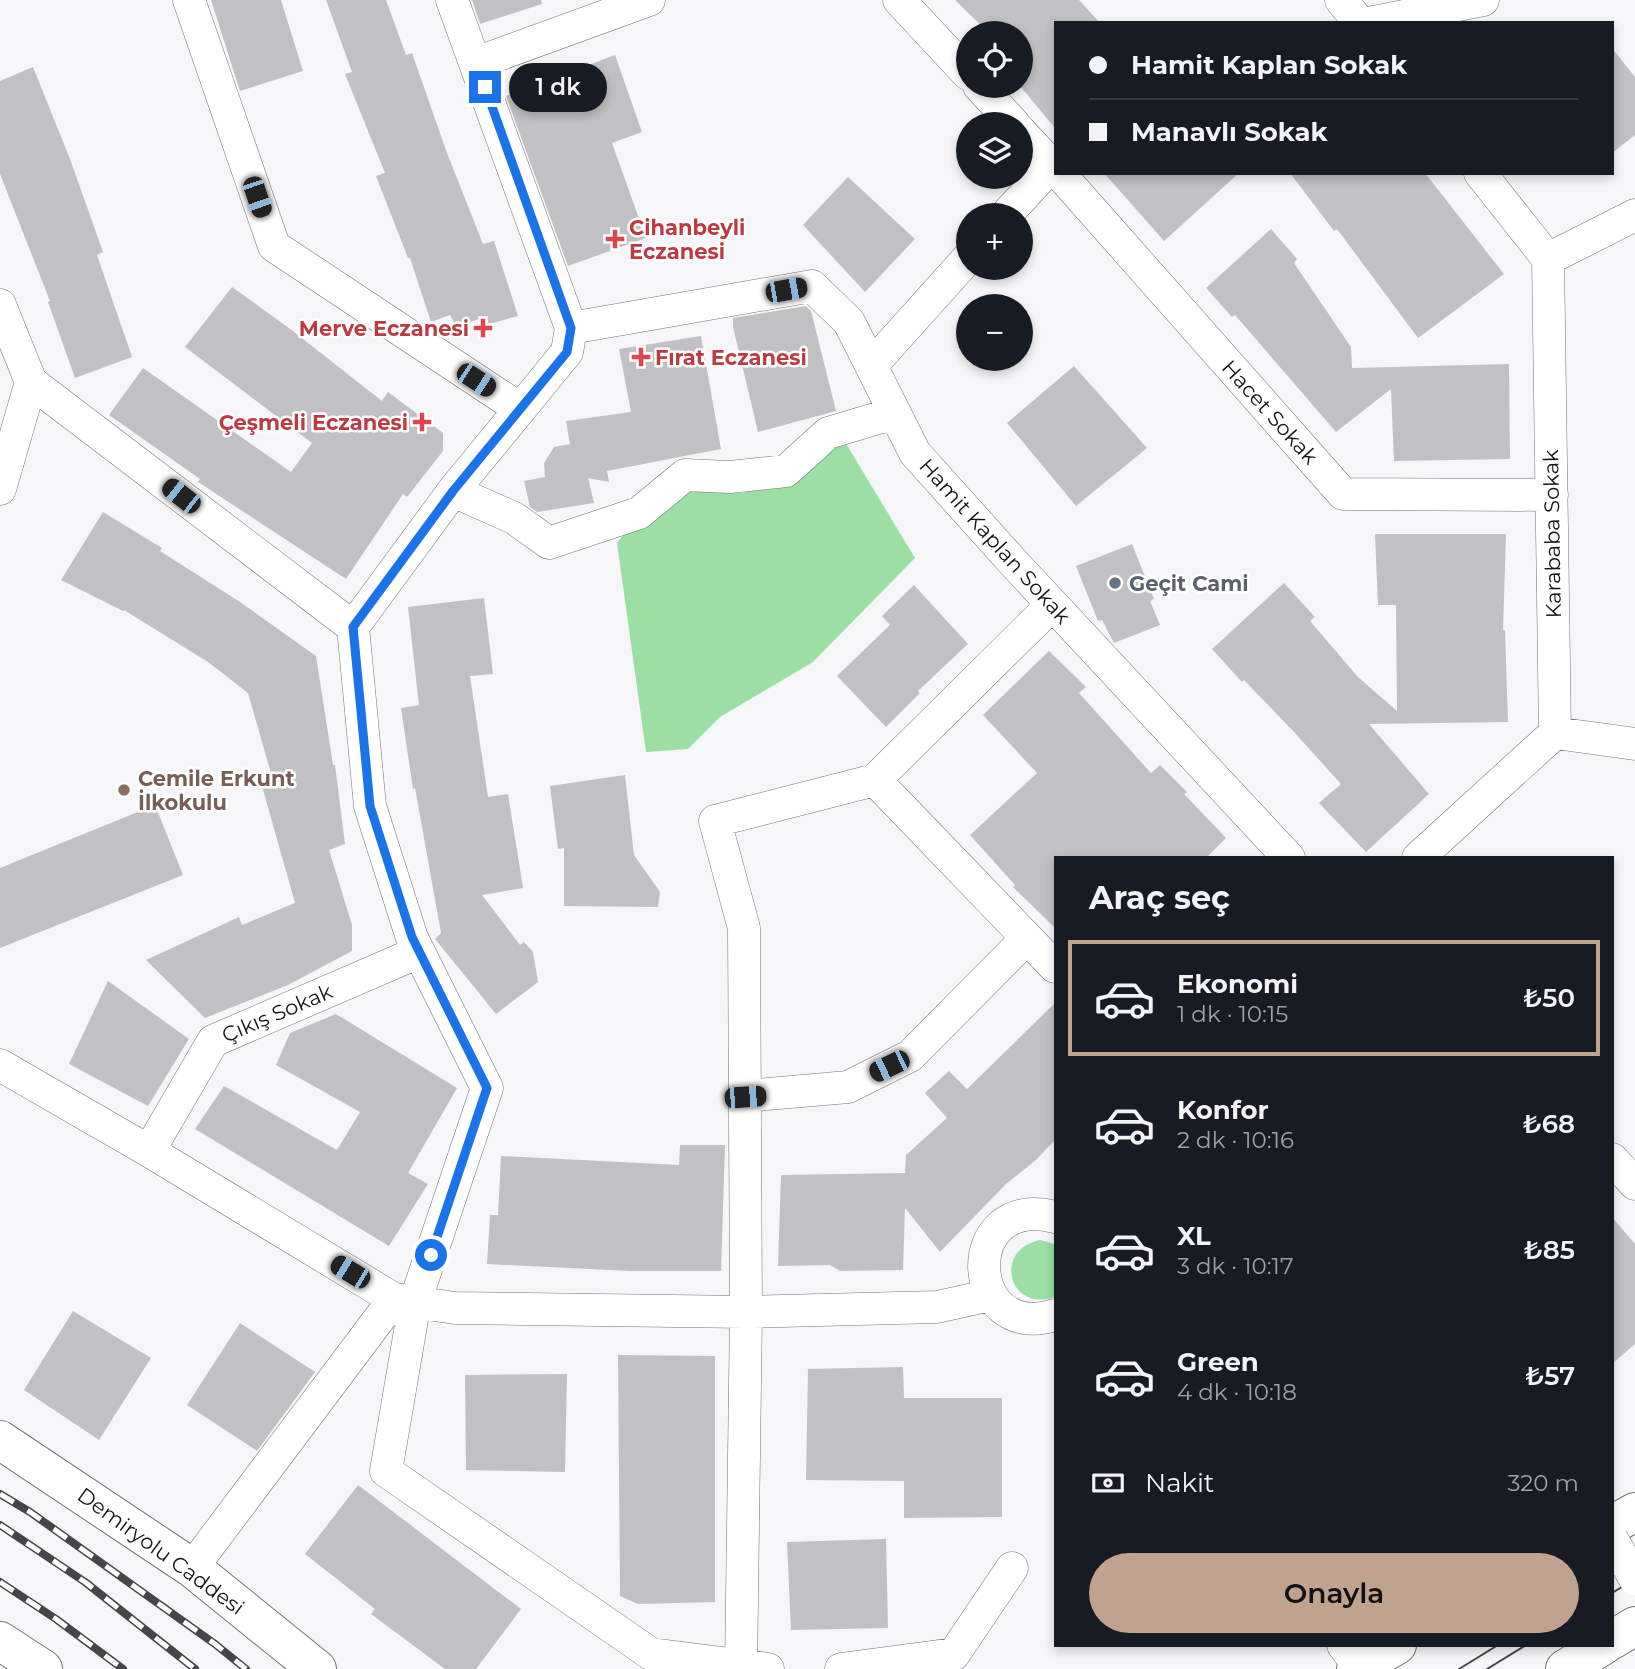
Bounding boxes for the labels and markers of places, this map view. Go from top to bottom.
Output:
place label: Cihanbeyli Eczanesi [629,215,745,264]
marker: Cihanbeyli Eczanesi [607,231,623,247]
place label: Merve Eczanesi [299,316,469,341]
marker: Merve Eczanesi [475,320,491,336]
place label: Fırat Eczanesi [655,345,807,370]
marker: Fırat Eczanesi [633,349,649,365]
place label: Çeşmeli Eczanesi [219,410,408,435]
marker: Çeşmeli Eczanesi [414,414,430,430]
place label: Geçit Cami [1129,571,1249,596]
marker: Geçit Cami [1107,575,1123,591]
place label: Cemile Erkunt İlkokulu [138,766,295,815]
marker: Cemile Erkunt İlkokulu [116,782,132,798]

